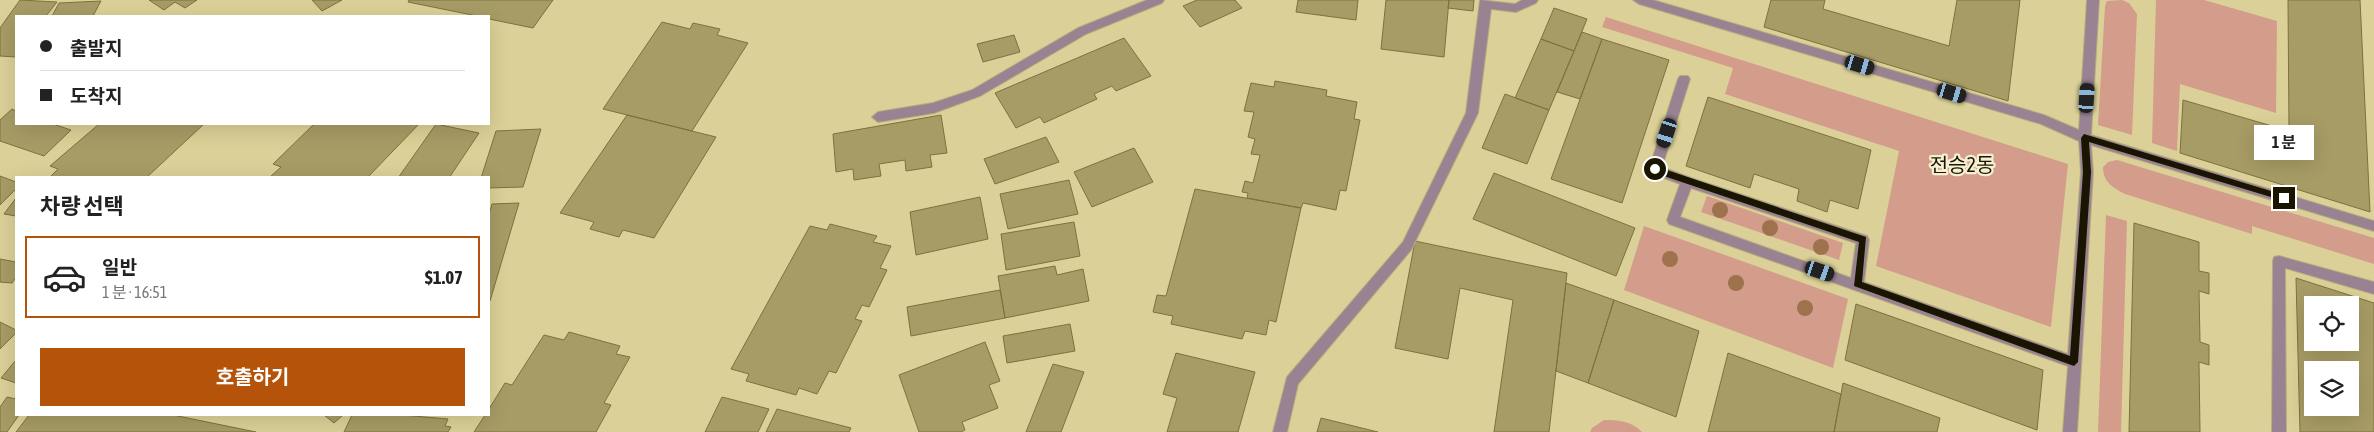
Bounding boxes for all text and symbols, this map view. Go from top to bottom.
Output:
text: 출발지 [70,37,122,59]
car [1843,53,1876,77]
car [1935,81,1968,105]
car [2078,83,2095,113]
text: 도착지 [70,85,122,107]
car [1655,116,1678,150]
callout: 1 분 [2254,126,2314,160]
text: 1 분 [2272,133,2296,151]
district label: 전승2동 [1930,153,1994,176]
route start [1644,158,1666,180]
route end [2273,187,2295,209]
text: 차량 선택 [40,193,124,219]
icon: car [42,255,87,300]
text: 일반 [102,256,137,278]
car [1803,259,1836,283]
text: $1.07 [425,266,463,288]
text: 1 분 · 16:51 [102,283,167,301]
map controls [2304,296,2359,416]
button: locate [2304,296,2359,351]
button: 호출하기 [40,348,465,406]
button: layers [2304,361,2359,416]

